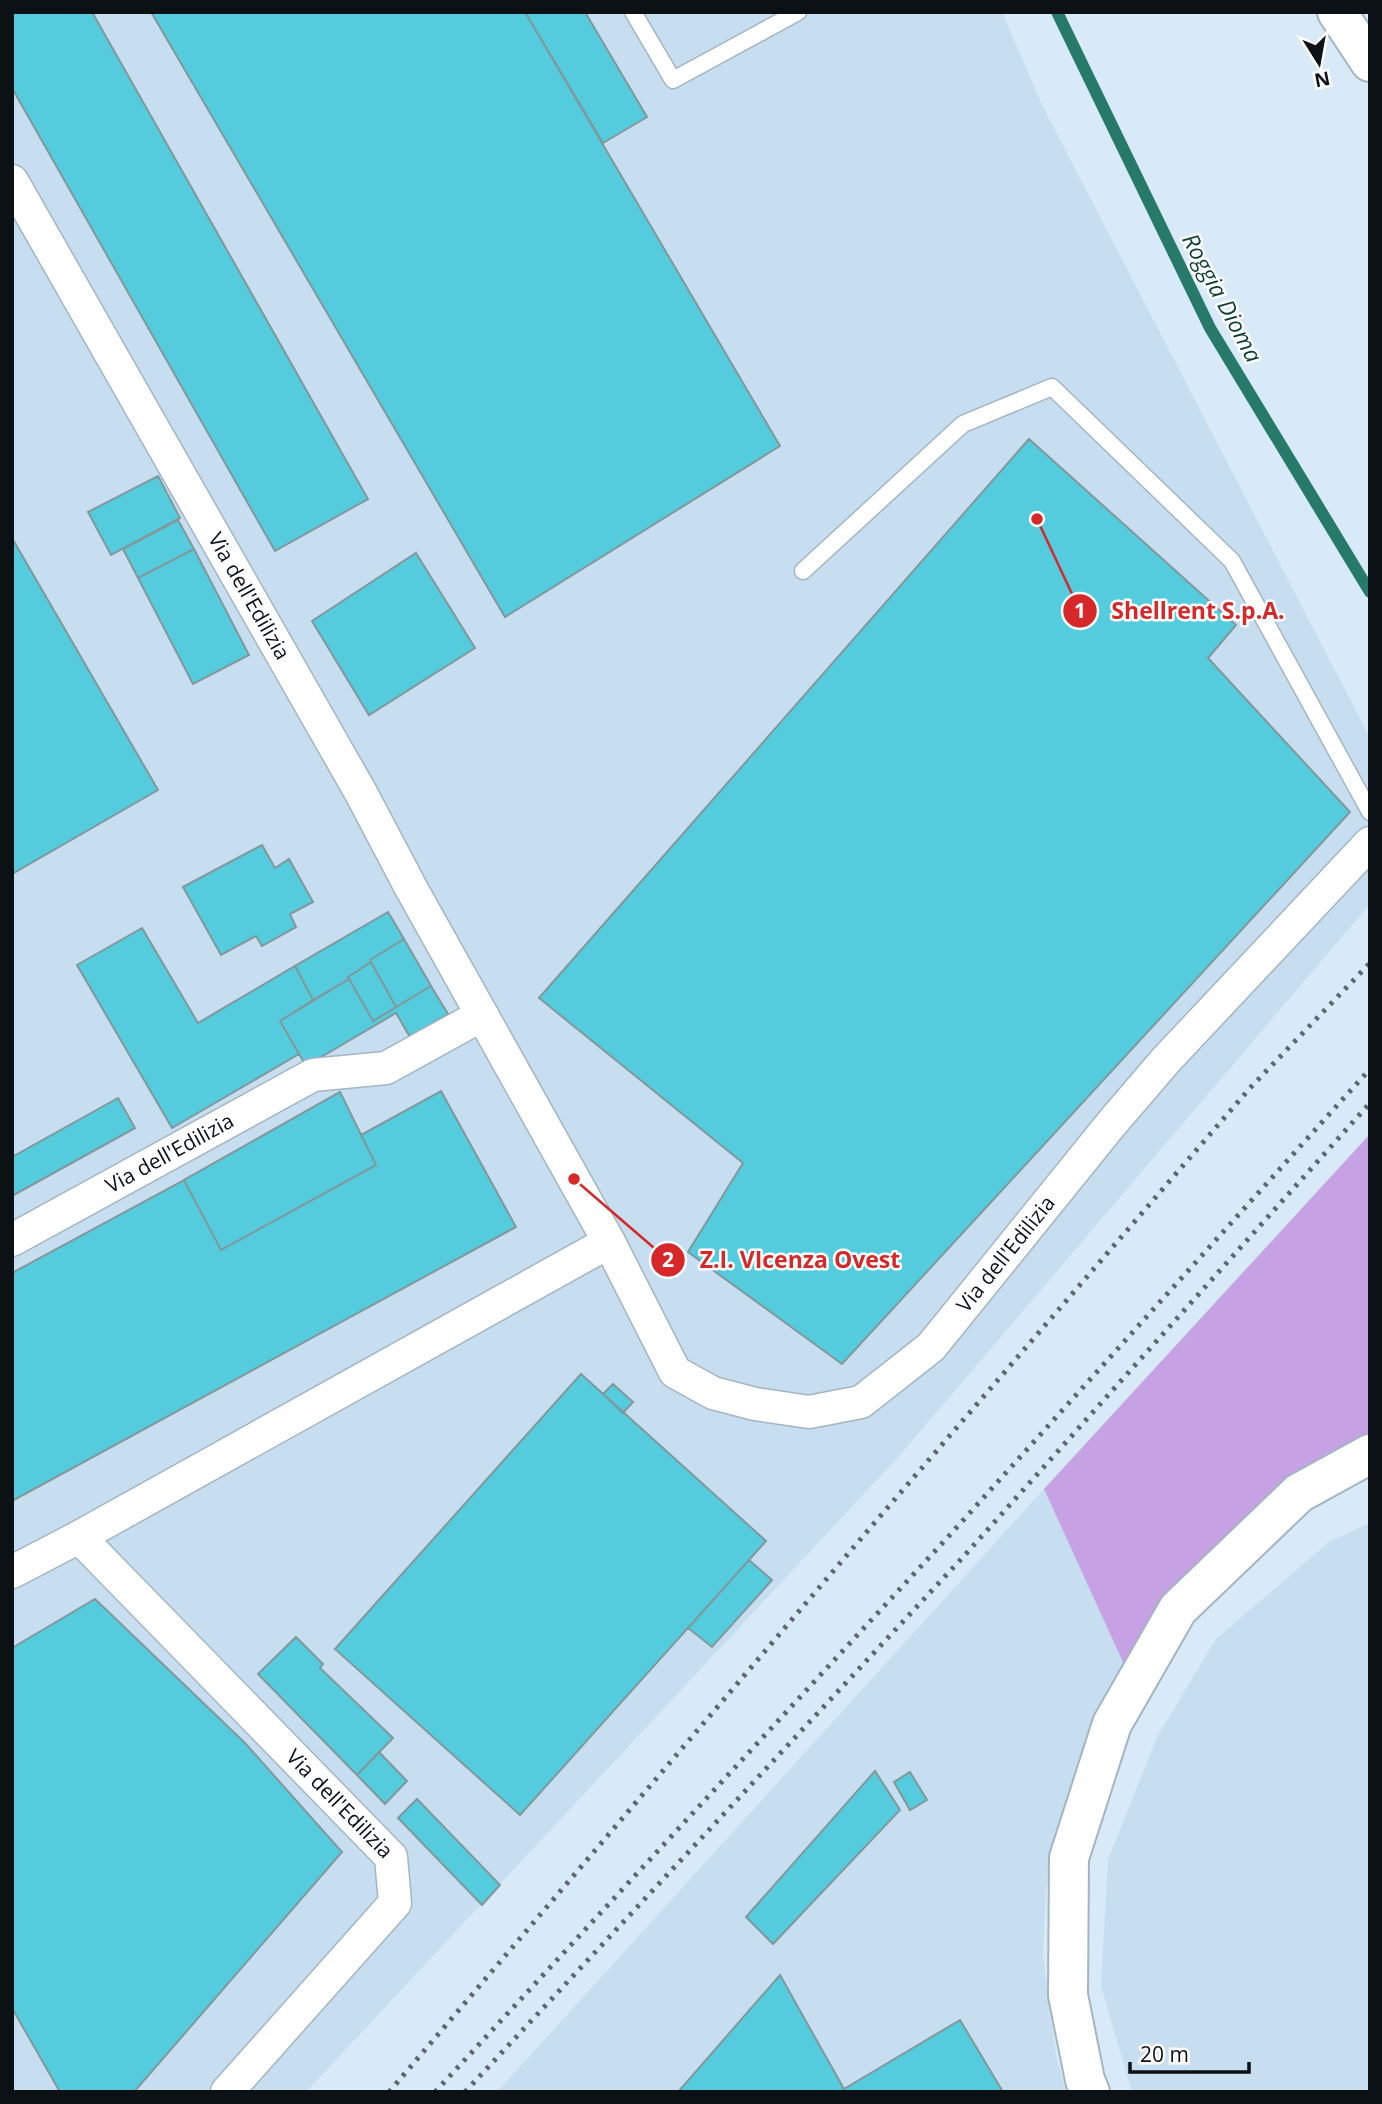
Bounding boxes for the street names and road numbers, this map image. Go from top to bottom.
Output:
street label: Via dell'Edilizia [202,527,297,664]
street label: Via dell'Edilizia [100,1106,238,1199]
street label: Via dell'Edilizia [950,1189,1061,1318]
street label: Via dell'Edilizia [280,1743,400,1864]

